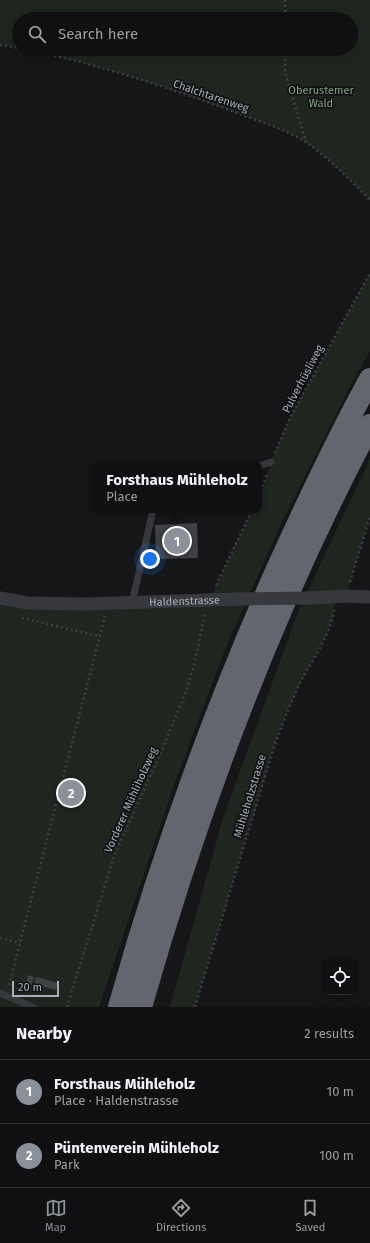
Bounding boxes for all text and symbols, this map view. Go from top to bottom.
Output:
search box [12,12,358,56]
icon: search [26,23,48,45]
text: Search here [58,25,138,43]
street label: Chalchtarenweg [171,77,251,115]
park label: Oberustemer Wald [288,84,354,110]
street label: Pulverhüsliweg [280,343,327,415]
popup [92,461,262,513]
text: Forsthaus Mühleholz [106,471,248,489]
text: Place [106,489,138,504]
pin: 1 [164,526,190,556]
your location [140,549,160,569]
street label: Haldenstrasse [149,593,220,608]
street label: Vorderer Mühliholzweg [102,745,160,855]
street label: Mühleholzstrasse [231,753,269,839]
pin: 2 [58,778,84,808]
map controls [322,959,358,995]
button: locate [322,959,358,995]
scale bar [12,979,59,998]
text: 20 m [18,981,42,994]
text: Nearby [16,1023,71,1044]
text: 2 results [304,1026,354,1041]
text: Forsthaus Mühleholz [54,1075,195,1093]
text: 1 [26,1084,32,1099]
text: 10 m [327,1084,354,1099]
text: Place · Haldenstrasse [54,1093,179,1108]
text: Püntenverein Mühleholz [54,1139,219,1157]
text: 2 [26,1148,32,1163]
text: 100 m [319,1148,354,1163]
text: Park [54,1157,80,1172]
tab: Map [45,1197,67,1234]
tab: Directions [156,1197,206,1234]
tab: Saved [296,1197,325,1234]

